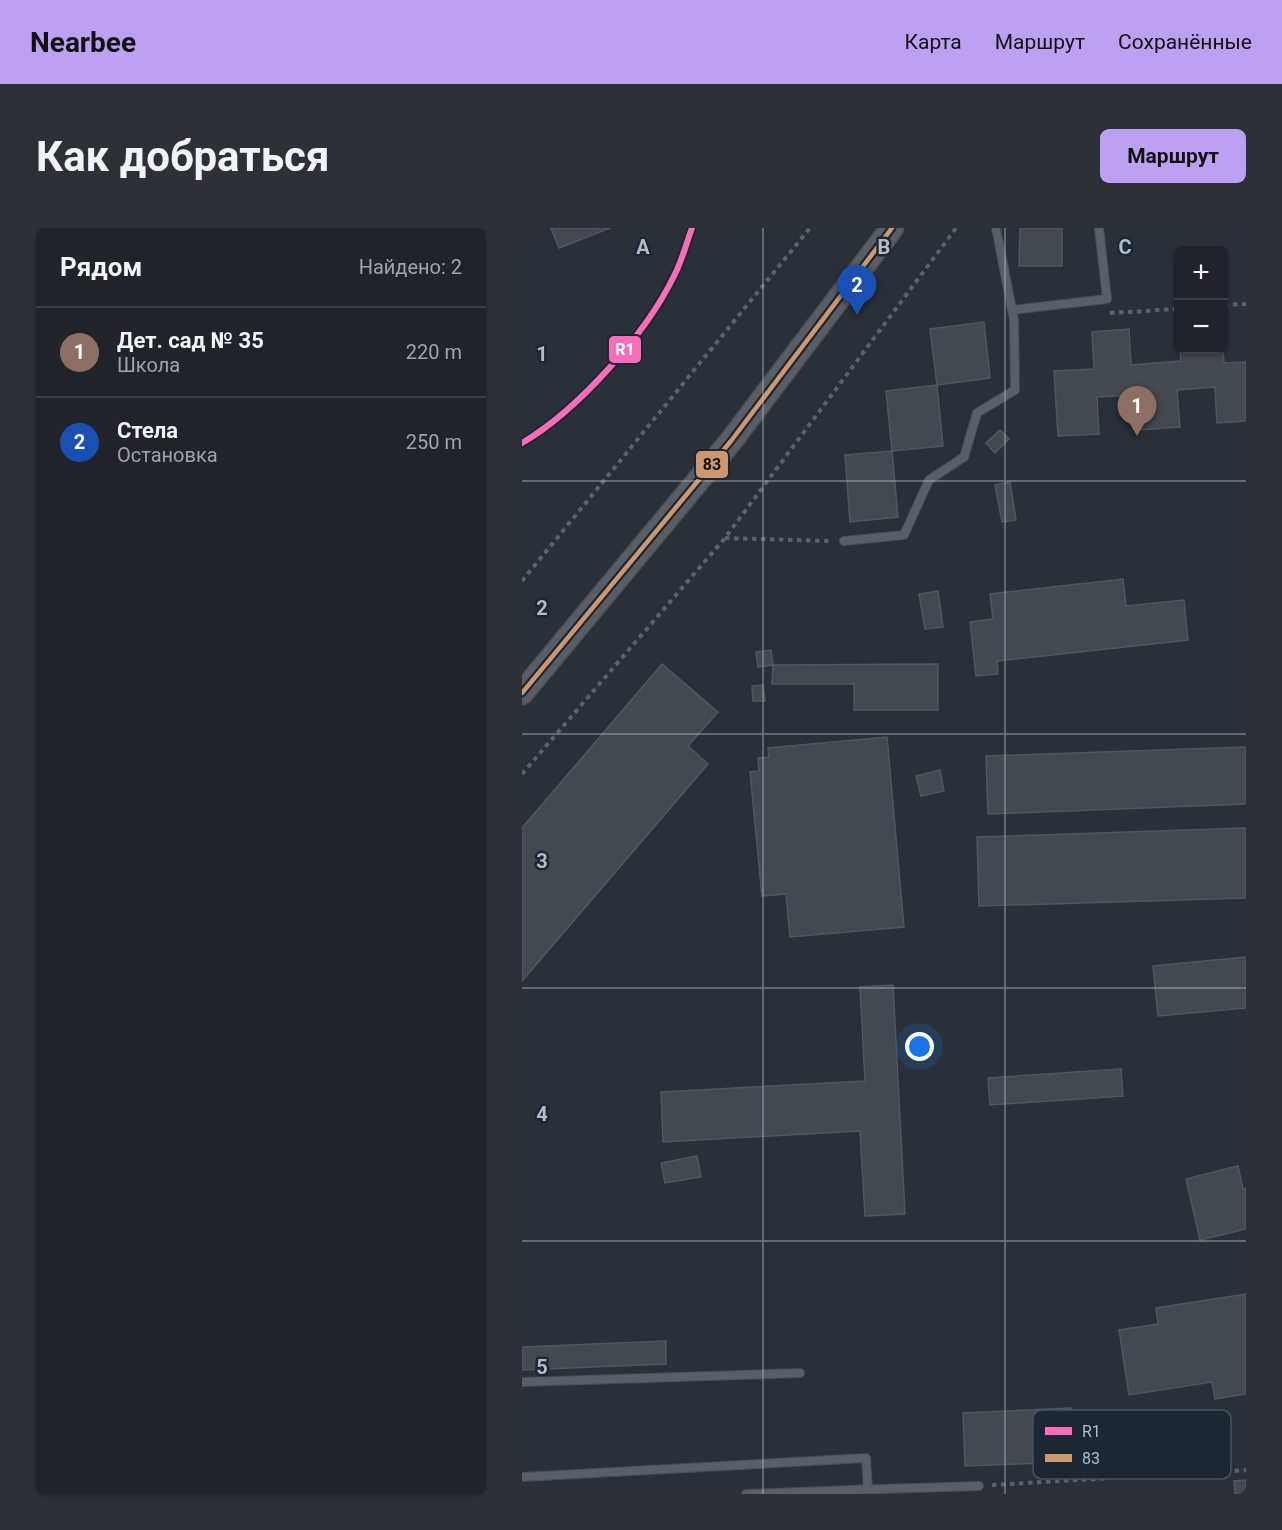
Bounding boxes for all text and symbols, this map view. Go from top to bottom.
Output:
text: Nearbee [30,26,136,59]
text: Карта [905,30,962,54]
text: Маршрут [995,30,1085,54]
text: Сохранённые [1118,30,1252,54]
button: Маршрут [1100,129,1246,183]
text: Как добраться [36,132,330,181]
text: A [636,235,650,259]
text: B [878,235,890,259]
text: C [1118,235,1132,259]
map controls [1174,246,1228,354]
button: + [1174,246,1228,300]
text: Рядом [60,252,142,282]
text: Найдено: 2 [359,255,462,279]
pin: 2 [838,266,876,315]
button: − [1174,300,1228,354]
text: Дет. сад № 35 [117,328,264,353]
line badge: R1 [608,335,642,364]
text: 1 [74,340,85,364]
text: 220 m [406,340,462,364]
text: R1 [615,340,635,359]
text: 1 [536,342,548,366]
text: Школа [117,353,180,377]
pin: 1 [1118,386,1156,436]
text: Стела [117,418,178,443]
text: 2 [74,430,85,454]
text: 250 m [406,430,462,454]
text: Остановка [117,443,218,467]
line badge: 83 [695,450,729,479]
text: 83 [703,455,721,474]
text: 2 [536,596,548,620]
text: 3 [536,849,548,873]
your location [905,1032,934,1061]
text: 4 [536,1102,548,1126]
text: 5 [536,1355,548,1379]
legend [1033,1410,1231,1479]
text: R1 [1082,1422,1101,1441]
text: 83 [1082,1449,1100,1468]

